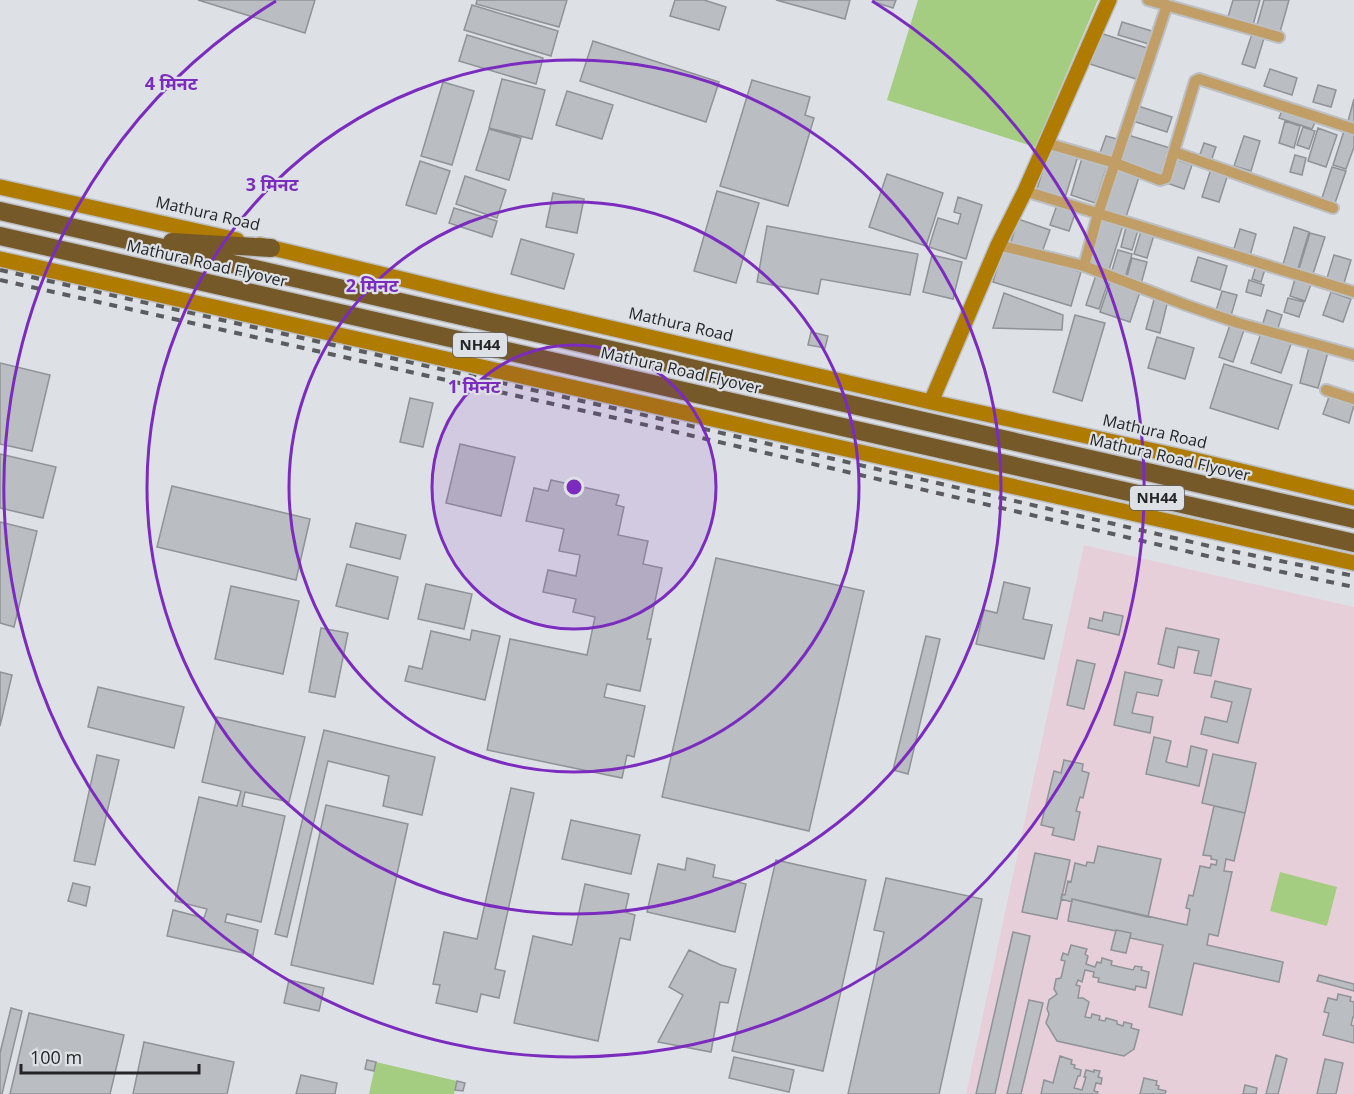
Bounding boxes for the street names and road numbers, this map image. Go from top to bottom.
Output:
street label: Mathura Road [154,190,262,236]
street label: Mathura Road Flyover [125,234,290,292]
street label: Mathura Road [627,301,735,347]
road number: NH44 [453,333,507,357]
street label: Mathura Road Flyover [599,341,764,399]
street label: Mathura Road [1101,408,1209,454]
street label: Mathura Road Flyover [1088,428,1253,486]
road number: NH44 [1130,486,1184,510]

